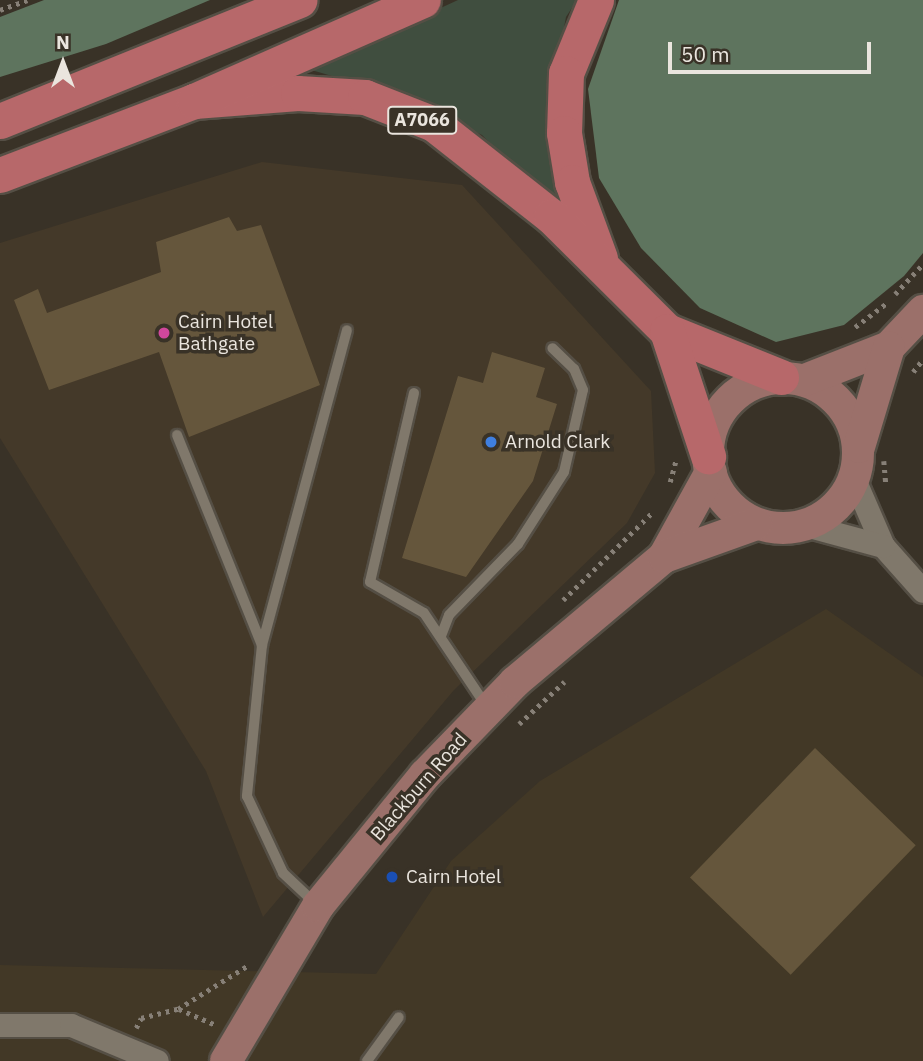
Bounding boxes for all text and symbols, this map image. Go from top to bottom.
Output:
north arrow [28,28,98,98]
scale bar [671,28,874,72]
text: N [56,30,70,54]
text: 50 m [681,40,730,68]
road number: A7066 [387,106,457,134]
place label: Cairn Hotel Bathgate [178,311,273,355]
marker: Cairn Hotel Bathgate [156,325,172,341]
place label: Arnold Clark [505,431,610,453]
marker: Arnold Clark [483,434,499,450]
street label: Blackburn Road [366,729,472,845]
place label: Cairn Hotel [406,866,501,888]
marker: Cairn Hotel [384,869,400,885]

